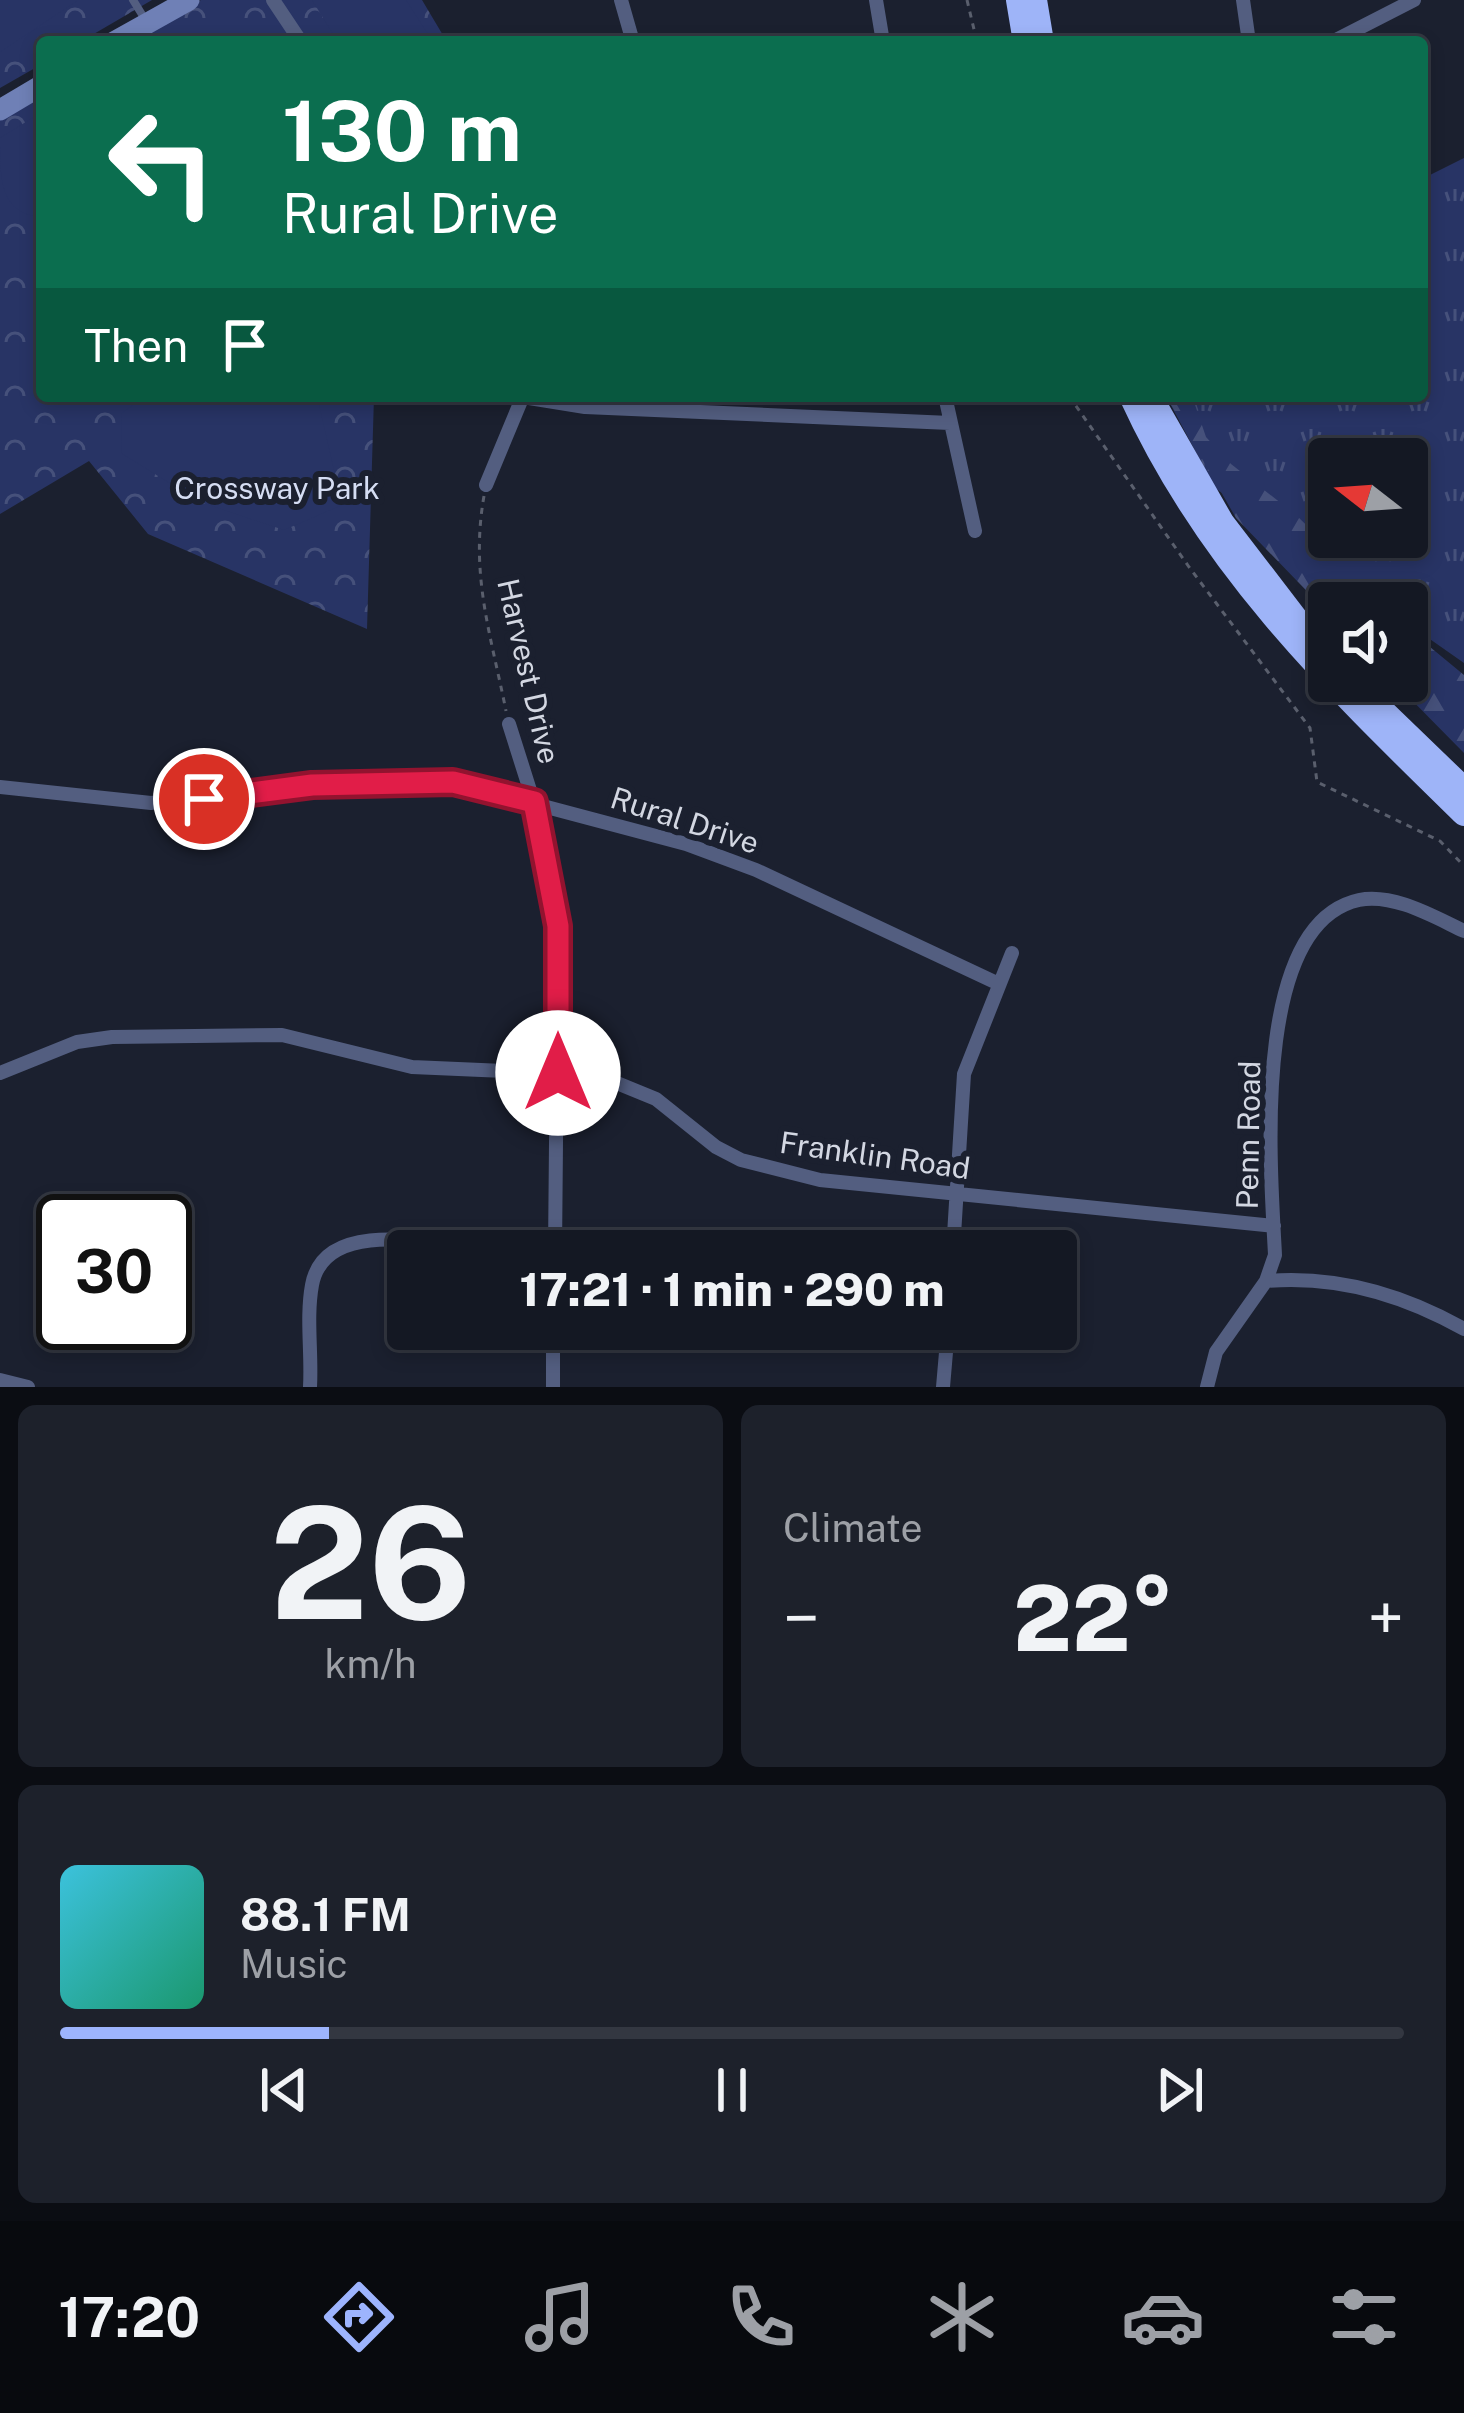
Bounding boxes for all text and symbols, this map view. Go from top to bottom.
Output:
text: 130 m [282,81,522,180]
icon: left [84,84,240,240]
text: Rural Drive [282,182,558,245]
icon: arrive [212,312,278,378]
text: Then [84,319,188,372]
north arrow [1308,438,1428,558]
map controls [1308,438,1428,702]
park label: Crossway Park [174,470,380,506]
street label: Harvest Drive [490,575,568,767]
button: sound [1308,582,1428,702]
pin [153,748,255,850]
icon: arrive [171,766,237,832]
street label: Rural Drive [606,779,764,861]
position arrow [495,1010,621,1136]
street label: Penn Road [1229,1060,1267,1210]
street label: Franklin Road [777,1124,973,1186]
speed limit sign: 30 [36,1194,192,1350]
text: 17:21 · 1 min · 290 m [519,1263,945,1316]
text: 26 [269,1471,472,1654]
text: Climate [783,1505,923,1551]
text: 22° [1013,1565,1174,1671]
text: − [783,1579,820,1657]
text: + [1367,1579,1404,1657]
text: km/h [325,1641,416,1687]
text: 88.1 FM [240,1888,411,1941]
text: Music [240,1941,348,1987]
icon: previous [251,2057,317,2123]
icon: pause [699,2057,765,2123]
icon: next [1147,2057,1213,2123]
icon: directions [317,2275,401,2359]
icon: music [518,2275,602,2359]
icon: phone [719,2275,803,2359]
icon: climate [920,2275,1004,2359]
icon: car [1121,2275,1205,2359]
icon: filters [1322,2275,1406,2359]
text: 17:20 [58,2286,200,2349]

